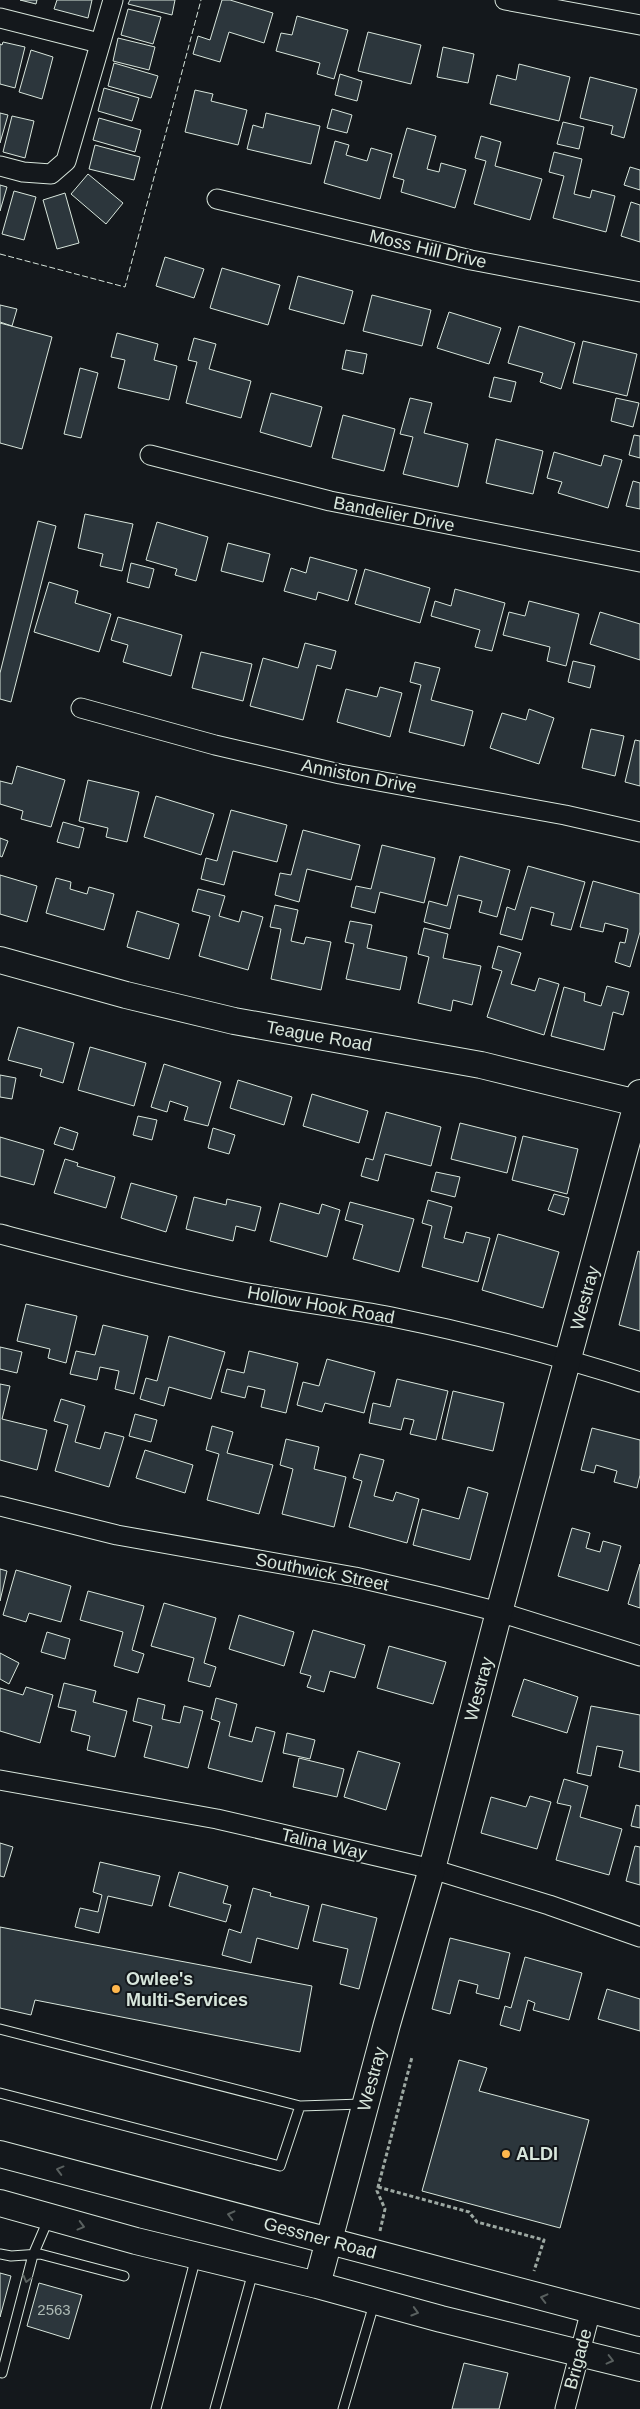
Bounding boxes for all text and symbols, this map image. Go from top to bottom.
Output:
street label: Moss Hill Drive [367,226,489,272]
street label: Bandelier Drive [332,492,456,536]
street label: Anniston Drive [300,755,418,797]
street label: Teague Road [265,1017,373,1055]
street label: Westray [567,1264,603,1332]
street label: Hollow Hook Road [246,1282,396,1328]
street label: Southwick Street [254,1549,390,1595]
street label: Westray [461,1655,497,1723]
street label: Talina Way [279,1824,369,1864]
place label: Owlee's Multi-Services [126,1969,248,2010]
marker: Owlee's Multi-Services [110,1983,122,1995]
street label: Westray [354,2045,390,2113]
place label: ALDI [516,2144,558,2164]
marker: ALDI [500,2148,512,2160]
one-way arrow [56,2165,64,2176]
one-way arrow [227,2210,236,2221]
street label: Gessner Road [261,2213,379,2263]
one-way arrow [76,2220,84,2230]
one-way arrow [22,2275,33,2284]
one-way arrow [539,2293,548,2304]
house number: 2563 [37,2301,71,2318]
one-way arrow [410,2306,418,2316]
street label: Brigade [560,2326,596,2392]
one-way arrow [605,2354,614,2365]

